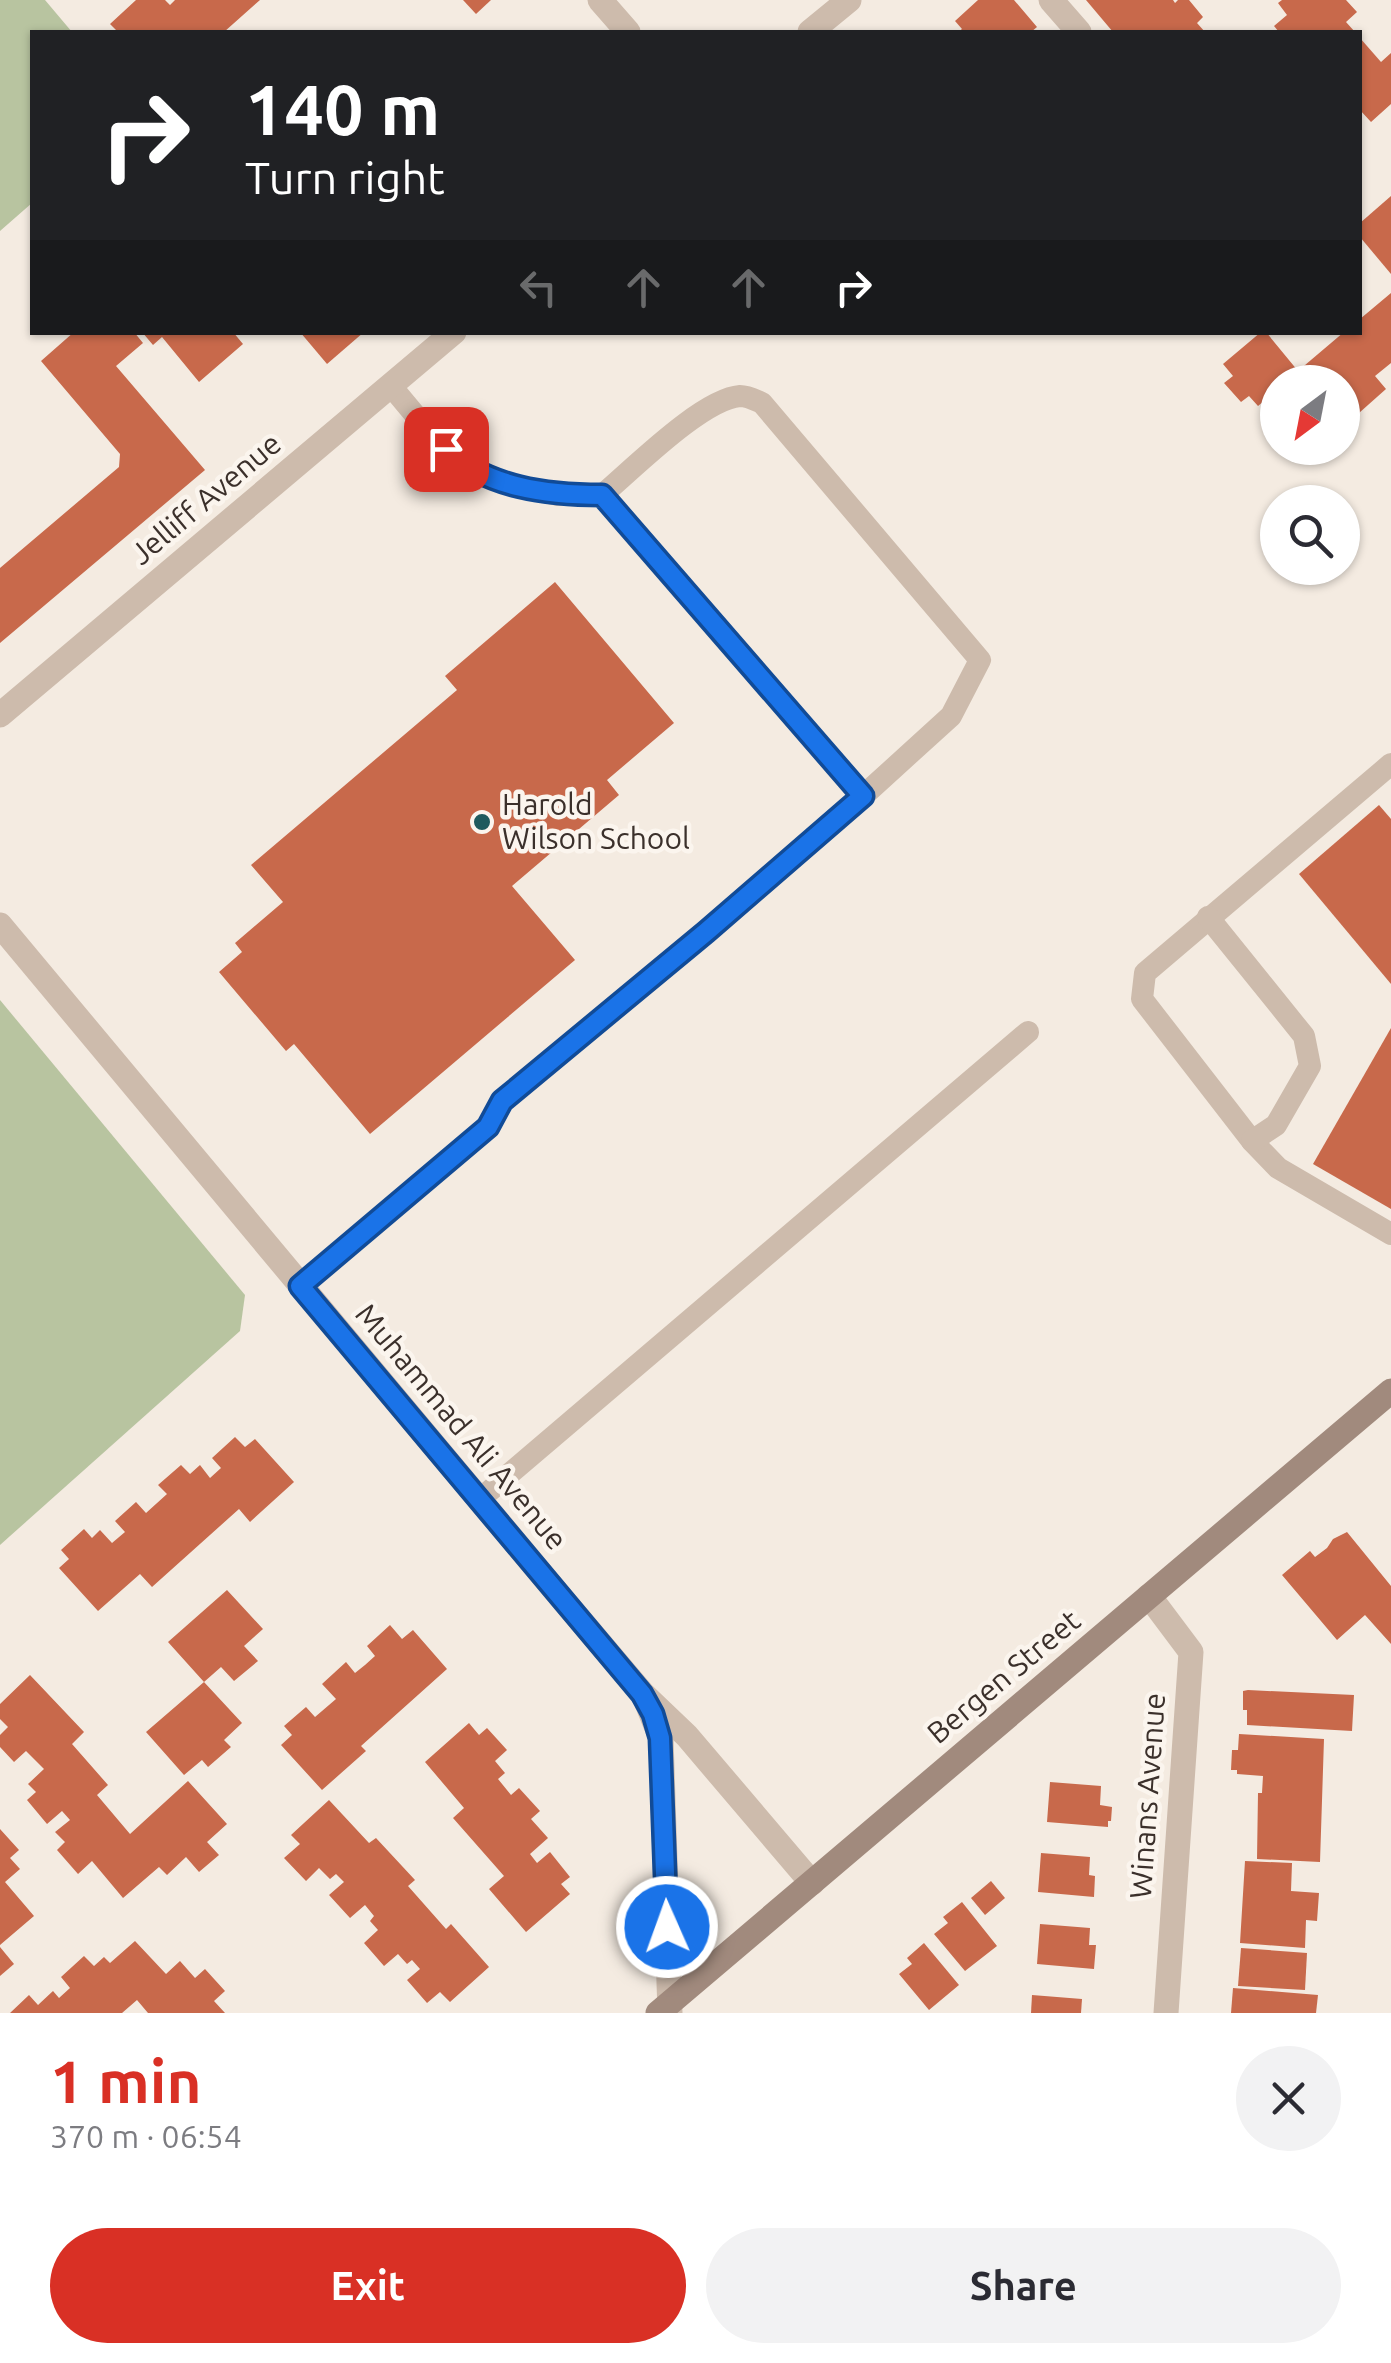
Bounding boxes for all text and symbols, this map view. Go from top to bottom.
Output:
icon: right [80,70,210,200]
text: 140 m [245,70,440,148]
text: Turn right [245,152,445,203]
icon: left [511,260,566,315]
icon: ahead [616,260,671,315]
icon: ahead [721,260,776,315]
icon: right [826,260,881,315]
north arrow [1260,365,1360,465]
map controls [1260,365,1360,585]
pin [404,407,489,492]
icon: arrive [419,422,474,477]
street label: Jelliff Avenue [124,426,287,571]
button: search [1260,485,1360,585]
place label: Harold Wilson School [502,787,690,855]
marker: Harold Wilson School [471,811,493,833]
street label: Muhammad Ali Avenue [349,1297,574,1556]
street label: Bergen Street [920,1602,1087,1750]
street label: Winans Avenue [1123,1692,1171,1900]
position arrow [615,1875,719,1979]
button: close [1236,2046,1341,2151]
text: 1 min [50,2047,202,2114]
text: 370 m · 06:54 [50,2118,242,2154]
button: Exit [50,2228,686,2343]
button: Share [706,2228,1341,2343]

